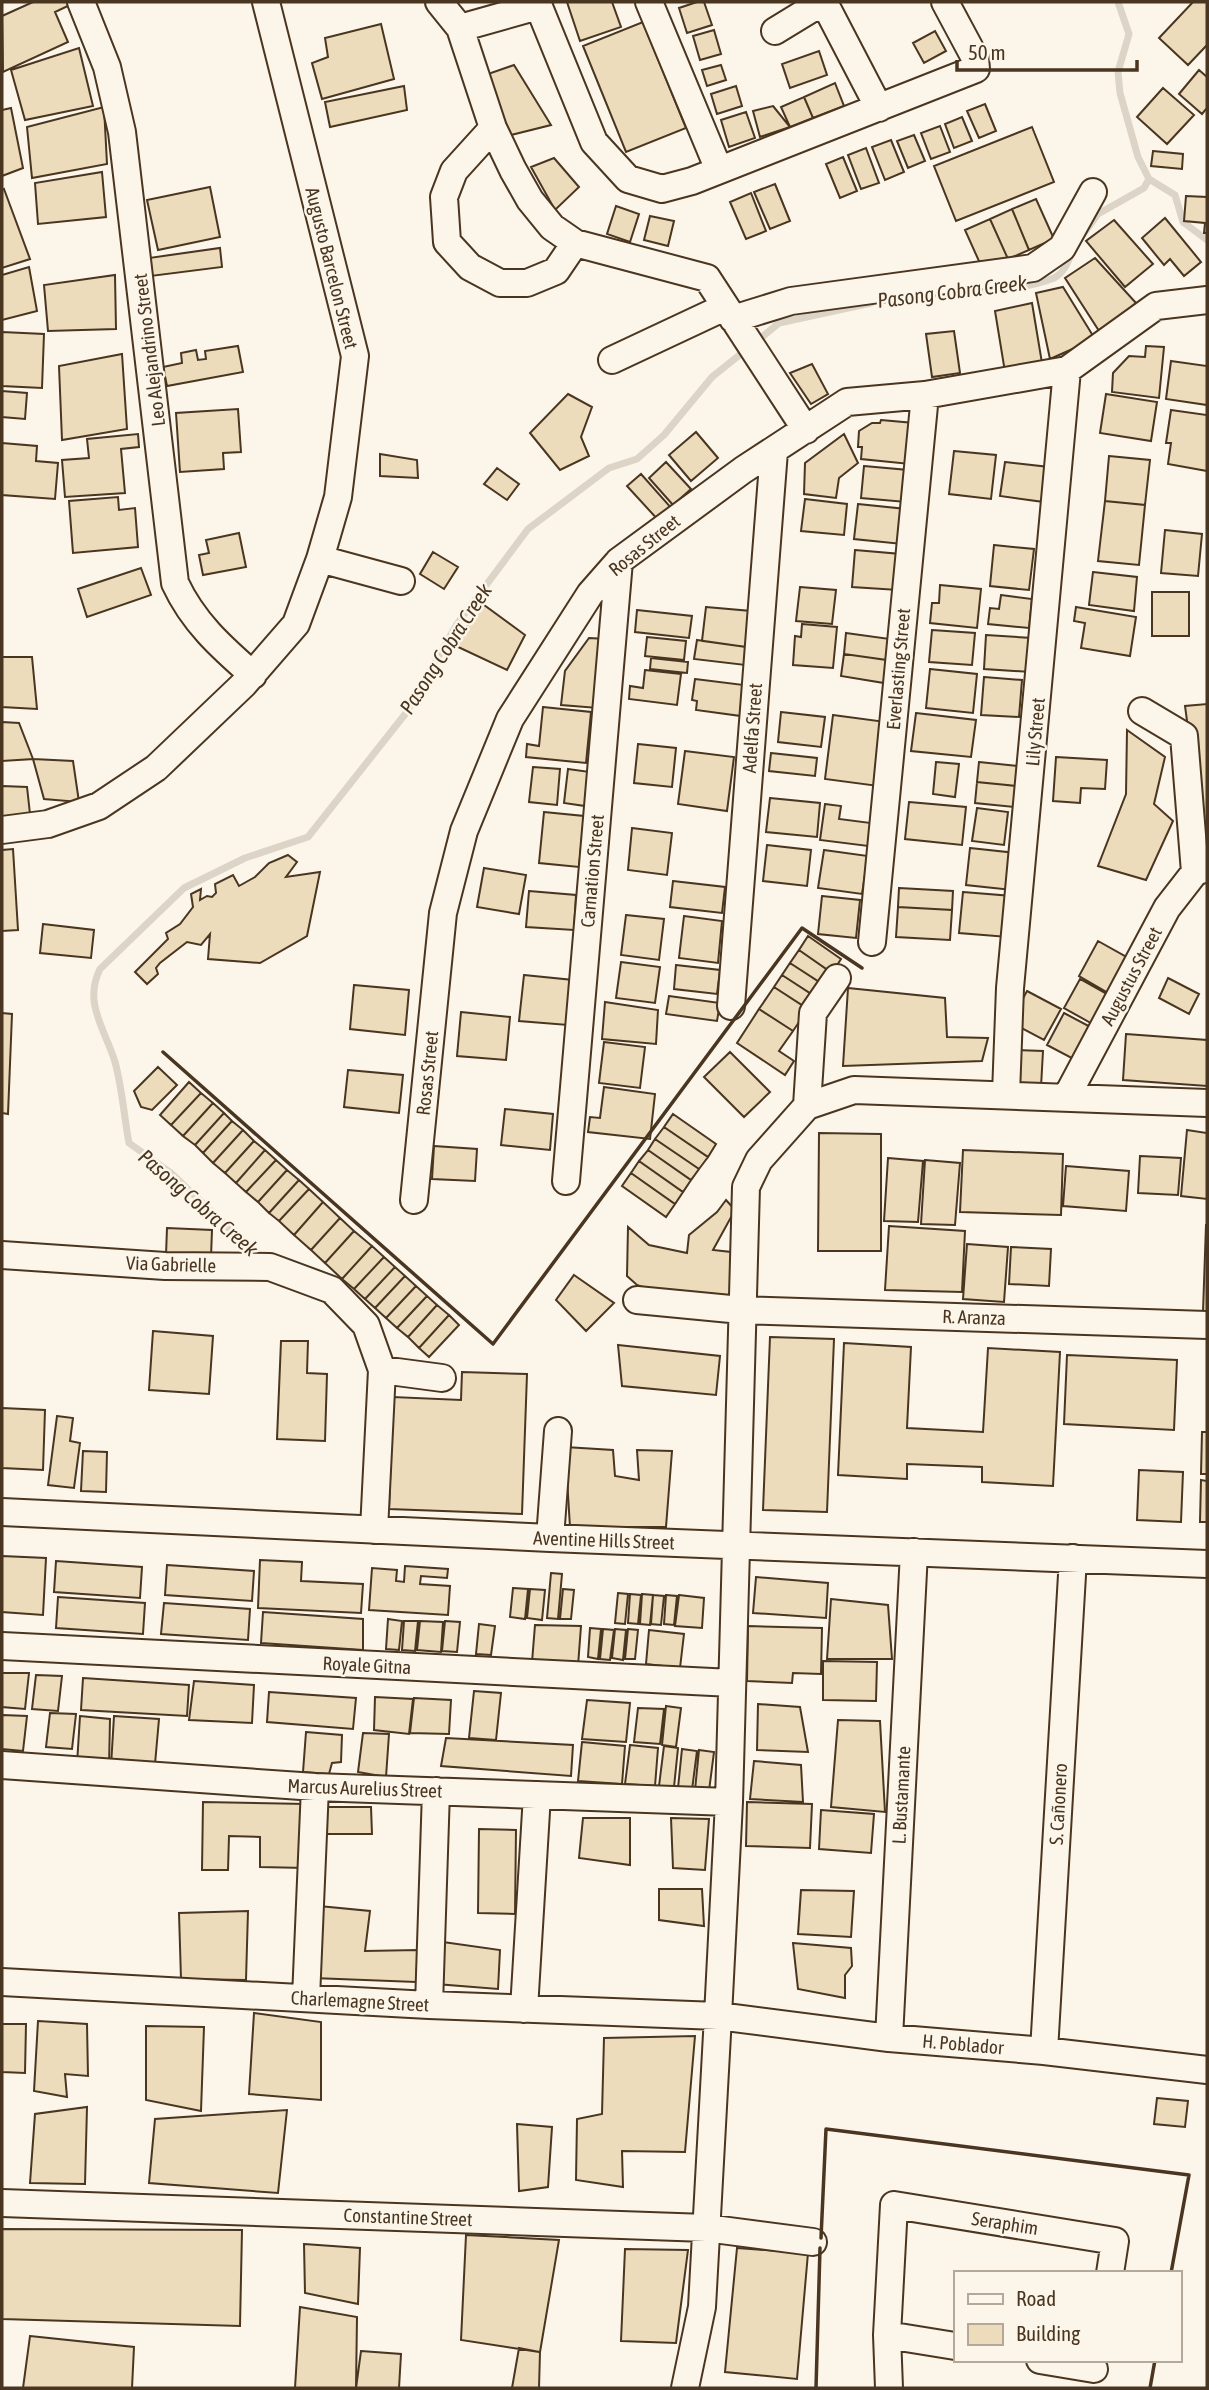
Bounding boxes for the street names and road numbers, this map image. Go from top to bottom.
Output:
street label: Augusto Barcelon Street [301,185,363,351]
street label: Leo Alejandrino Street [129,272,169,428]
street label: Rosas Street [604,510,684,580]
street label: Everlasting Street [882,607,914,731]
street label: Adelfa Street [738,682,766,774]
street label: Lily Street [1021,697,1049,767]
street label: Carnation Street [576,814,608,928]
street label: Augustus Street [1096,923,1166,1029]
street label: Rosas Street [412,1030,442,1116]
street label: Via Gabrielle [126,1251,216,1277]
street label: R. Aranza [942,1305,1006,1329]
street label: Aventine Hills Street [533,1527,675,1553]
street label: Royale Gitna [322,1652,412,1678]
street label: L. Bustamante [887,1745,915,1845]
street label: S. Cañonero [1045,1762,1071,1845]
street label: Marcus Aurelius Street [287,1774,443,1802]
street label: Charlemagne Street [290,1986,430,2016]
street label: H. Poblador [921,2029,1005,2059]
street label: Constantine Street [343,2204,473,2230]
street label: Seraphim [970,2207,1040,2239]

